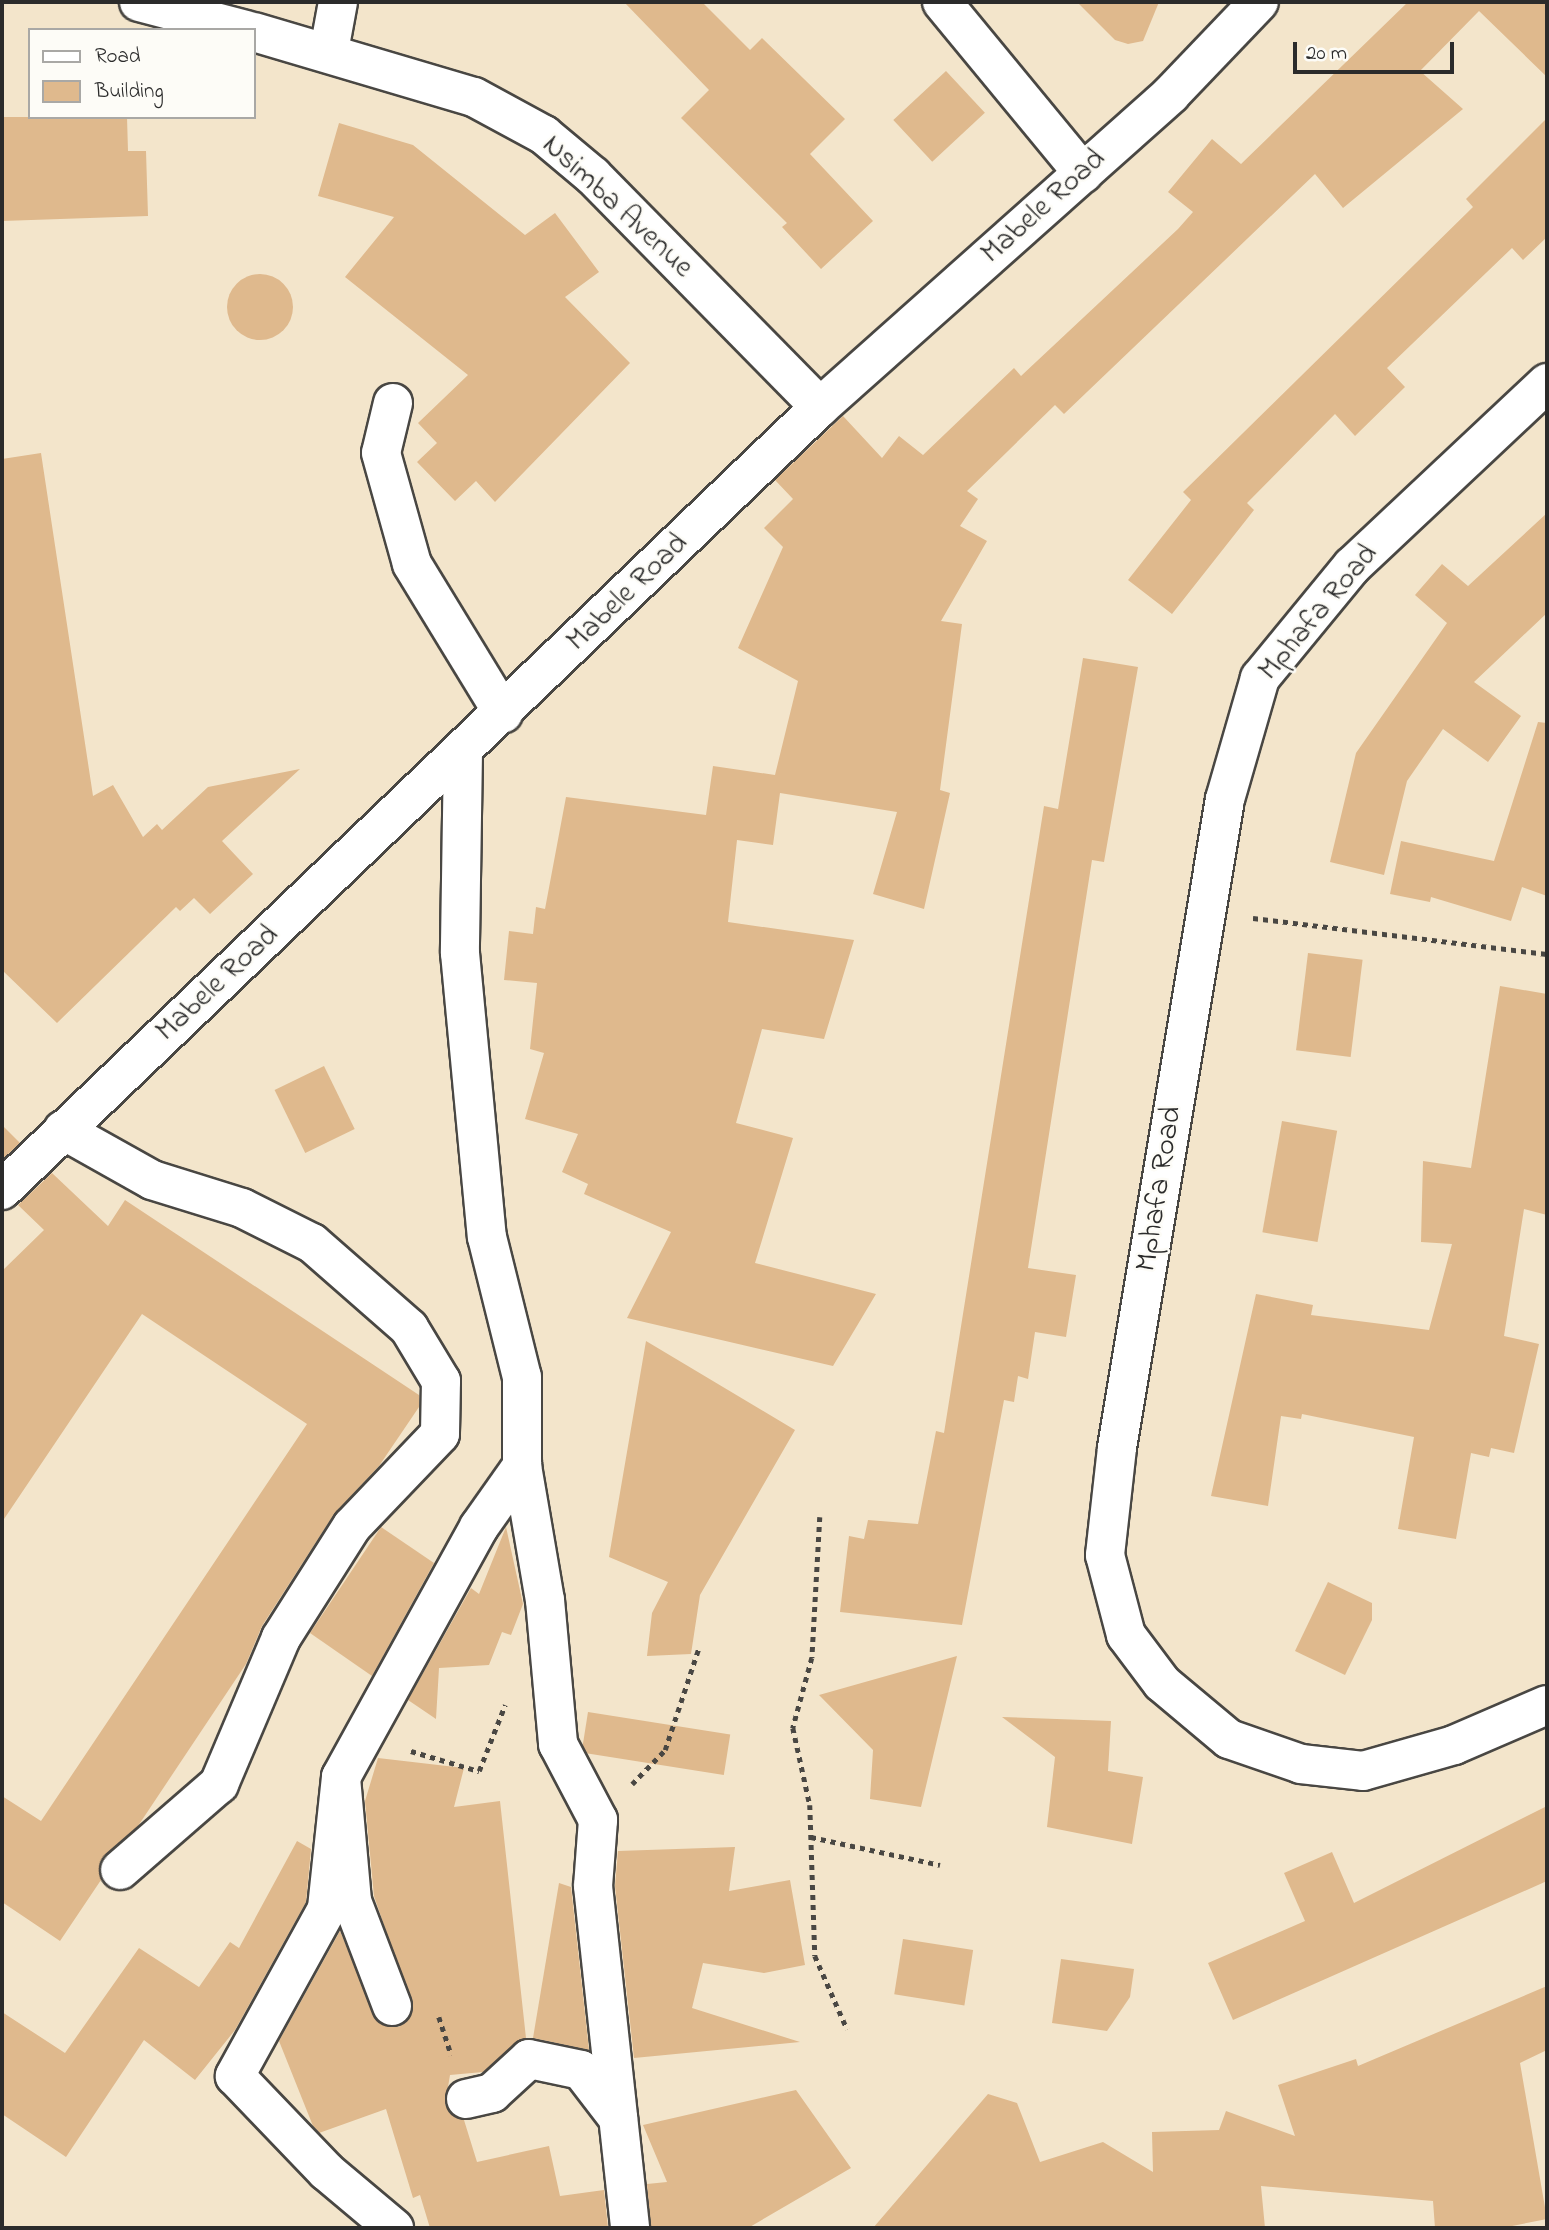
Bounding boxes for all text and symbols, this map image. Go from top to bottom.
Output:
legend [28,28,256,119]
scale bar [1297,28,1458,72]
text: 20 m [1306,39,1347,69]
text: Road [95,42,141,72]
text: Building [95,77,164,107]
street label: Nsimba Avenue [534,128,700,286]
street label: Mabele Road [974,142,1114,272]
street label: Mabele Road [560,526,696,660]
street label: Mphafa Road [1252,537,1386,689]
street label: Mabele Road [149,918,287,1050]
street label: Mphafa Road [1129,1104,1191,1274]

